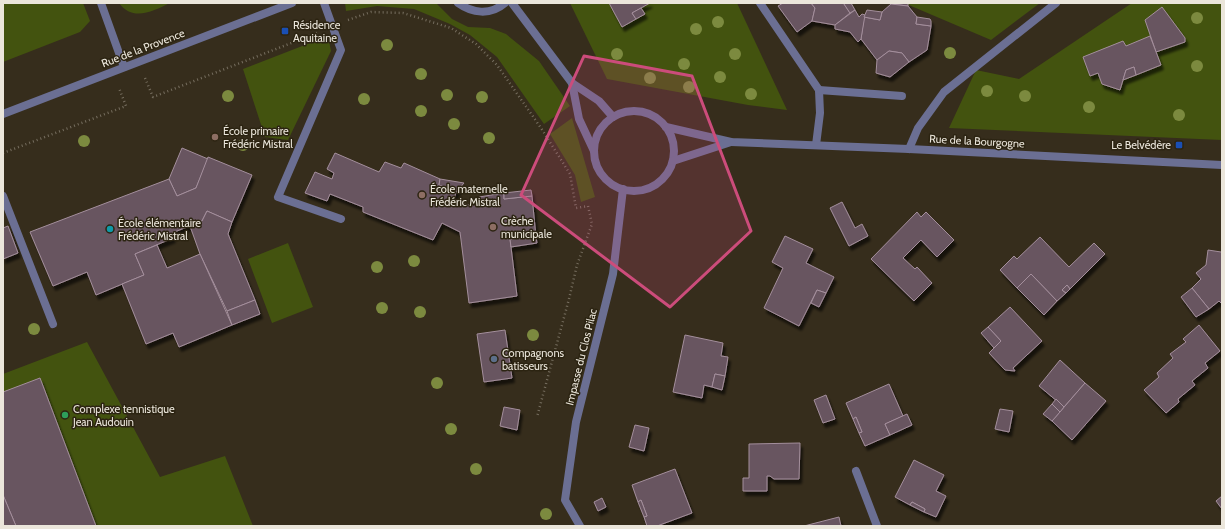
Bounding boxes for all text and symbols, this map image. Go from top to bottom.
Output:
place label: Résidence Aquitaine [293,18,341,45]
street label: Rue de la Provence [99,26,187,70]
marker: Résidence Aquitaine [280,26,290,36]
place label: École primaire Frédéric Mistral [223,124,293,151]
marker: École primaire Frédéric Mistral [210,132,220,142]
street label: Rue de la Bourgogne [929,132,1025,151]
place label: Le Belvédère [1111,138,1171,152]
marker: Le Belvédère [1174,140,1184,150]
place label: École maternelle Frédéric Mistral [430,182,508,209]
marker: École maternelle Frédéric Mistral [417,190,427,200]
place label: Crèche municipale [501,214,552,241]
place label: École élémentaire Frédéric Mistral [118,216,201,243]
marker: Crèche municipale [488,222,498,232]
marker: École élémentaire Frédéric Mistral [105,224,115,234]
street label: Impasse du Clos Pilac [562,307,600,407]
place label: Compagnons batisseurs [502,346,565,373]
marker: Compagnons batisseurs [489,354,499,364]
place label: Complexe tennistique Jean Audouin [72,402,175,429]
marker: Complexe tennistique Jean Audouin [60,410,70,420]

